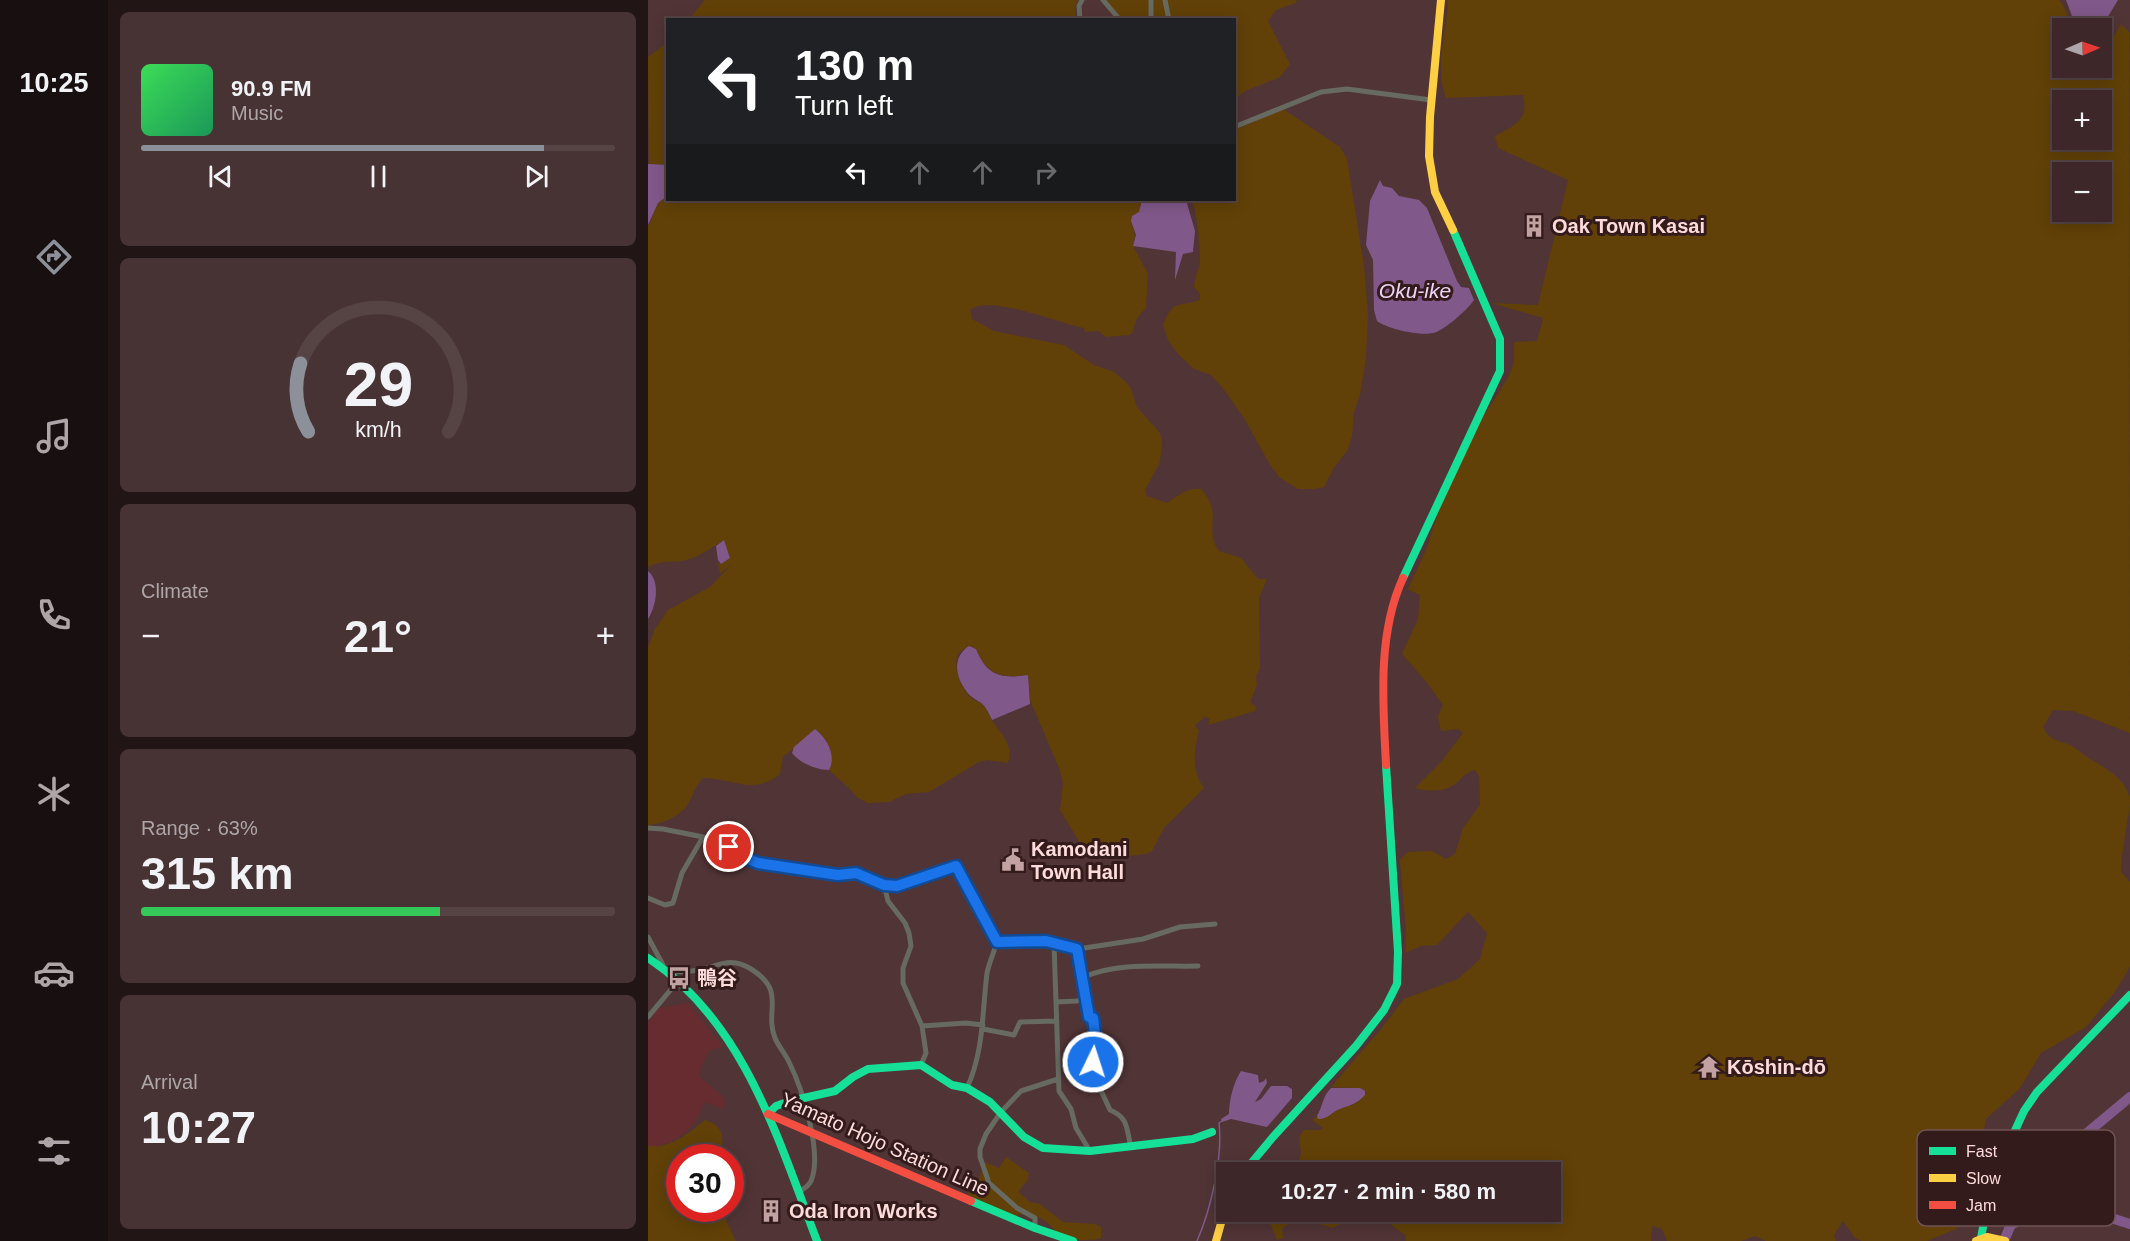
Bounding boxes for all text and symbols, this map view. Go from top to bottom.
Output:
north arrow [2052,18,2112,78]
map controls [2052,18,2112,222]
icon: left [696,42,774,120]
text: 130 m [795,42,914,89]
text: 10:25 [19,68,89,98]
text: 90.9 FM [231,76,312,101]
button: + [2052,90,2112,150]
text: Turn left [795,91,893,121]
text: Music [231,102,283,124]
icon: left [840,156,873,189]
icon: ahead [903,156,936,189]
icon: ahead [966,156,999,189]
icon: right [1029,156,1062,189]
icon: previous [204,160,237,193]
icon: pause [362,160,395,193]
icon: next [520,160,553,193]
button: − [2052,162,2112,222]
building icon: Oak Town Kasai [1521,213,1547,239]
place label: Oak Town Kasai [1552,215,1705,237]
icon: directions [33,236,75,278]
water label: Oku-ike [1379,279,1451,302]
text: 29 [343,350,413,419]
icon: music [33,415,75,457]
text: km/h [355,418,401,442]
text: Climate [141,580,209,602]
icon: phone [33,594,75,636]
text: 21° [344,611,412,662]
text: − [141,617,160,654]
text: + [596,617,615,654]
icon: climate [33,773,75,815]
text: Range · 63% [141,817,258,839]
pin [703,821,754,872]
icon: arrive [712,830,745,863]
place label: Kamodani Town Hall [1031,838,1128,883]
public building icon: Kamodani Town Hall [1000,847,1026,873]
text: 315 km [141,848,294,899]
icon: car [33,952,75,994]
bus stop icon: 鴨谷 [666,965,692,991]
place label: 鴨谷 [697,967,737,989]
position arrow [1061,1030,1125,1094]
temple icon: Kōshin-dō [1696,1054,1722,1080]
place label: Kōshin-dō [1727,1056,1826,1078]
text: Arrival [141,1071,198,1093]
street label: Yamato Hojo Station Line [778,1088,992,1200]
text: 10:27 [141,1102,256,1153]
icon: filters [33,1130,75,1172]
legend [1917,1130,2115,1226]
text: Fast [1966,1143,1998,1160]
speed limit sign: 30 [666,1144,744,1222]
text: Slow [1966,1170,2001,1187]
text: 10:27 · 2 min · 580 m [1281,1179,1496,1204]
text: Jam [1966,1197,1996,1214]
building icon: Oda Iron Works [758,1198,784,1224]
place label: Oda Iron Works [789,1200,938,1222]

